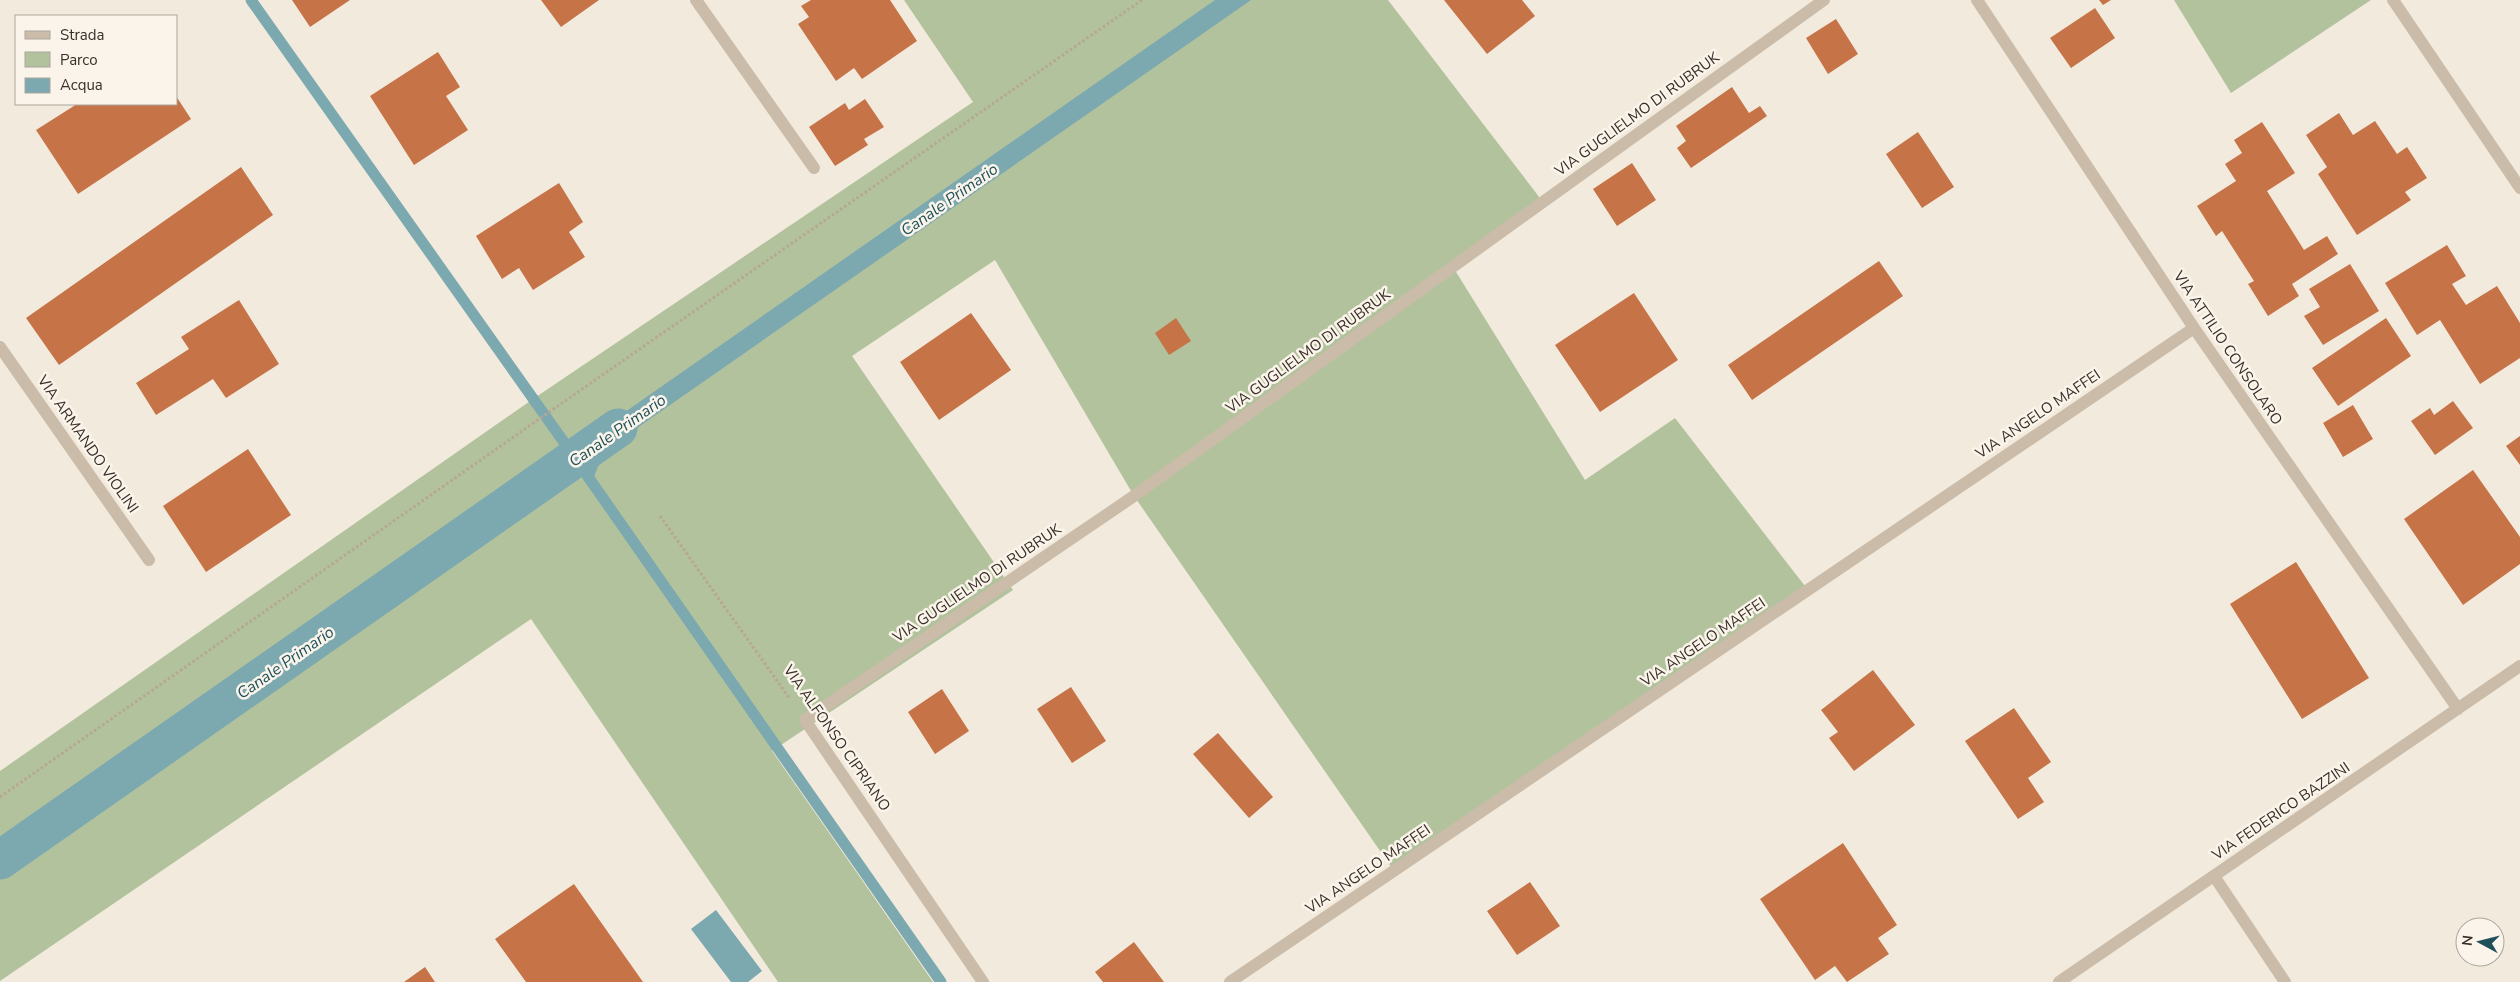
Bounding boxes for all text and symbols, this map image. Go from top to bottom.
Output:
legend [15,15,178,105]
text: Strada [60,25,104,45]
street label: VIA GUGLIELMO DI RUBRUK [1550,47,1724,181]
text: Parco [60,50,98,70]
text: Acqua [60,75,103,95]
water label: Canale Primario [897,158,1003,241]
street label: VIA ATTILIO CONSOLARO [2168,266,2287,429]
street label: VIA GUGLIELMO DI RUBRUK [1221,284,1395,418]
street label: VIA ANGELO MAFFEI [1971,365,2104,464]
street label: VIA ARMANDO VIOLINI [32,370,143,517]
water label: Canale Primario [565,389,671,472]
street label: VIA GUGLIELMO DI RUBRUK [888,519,1066,647]
street label: VIA ANGELO MAFFEI [1636,593,1769,692]
water label: Canale Primario [233,621,339,704]
street label: VIA ALFONSO CIPRIANO [778,660,895,815]
street label: VIA FEDERICO BAZZINI [2207,757,2354,865]
street label: VIA ANGELO MAFFEI [1301,820,1434,919]
north arrow [2455,917,2505,967]
text: N [2458,934,2478,947]

